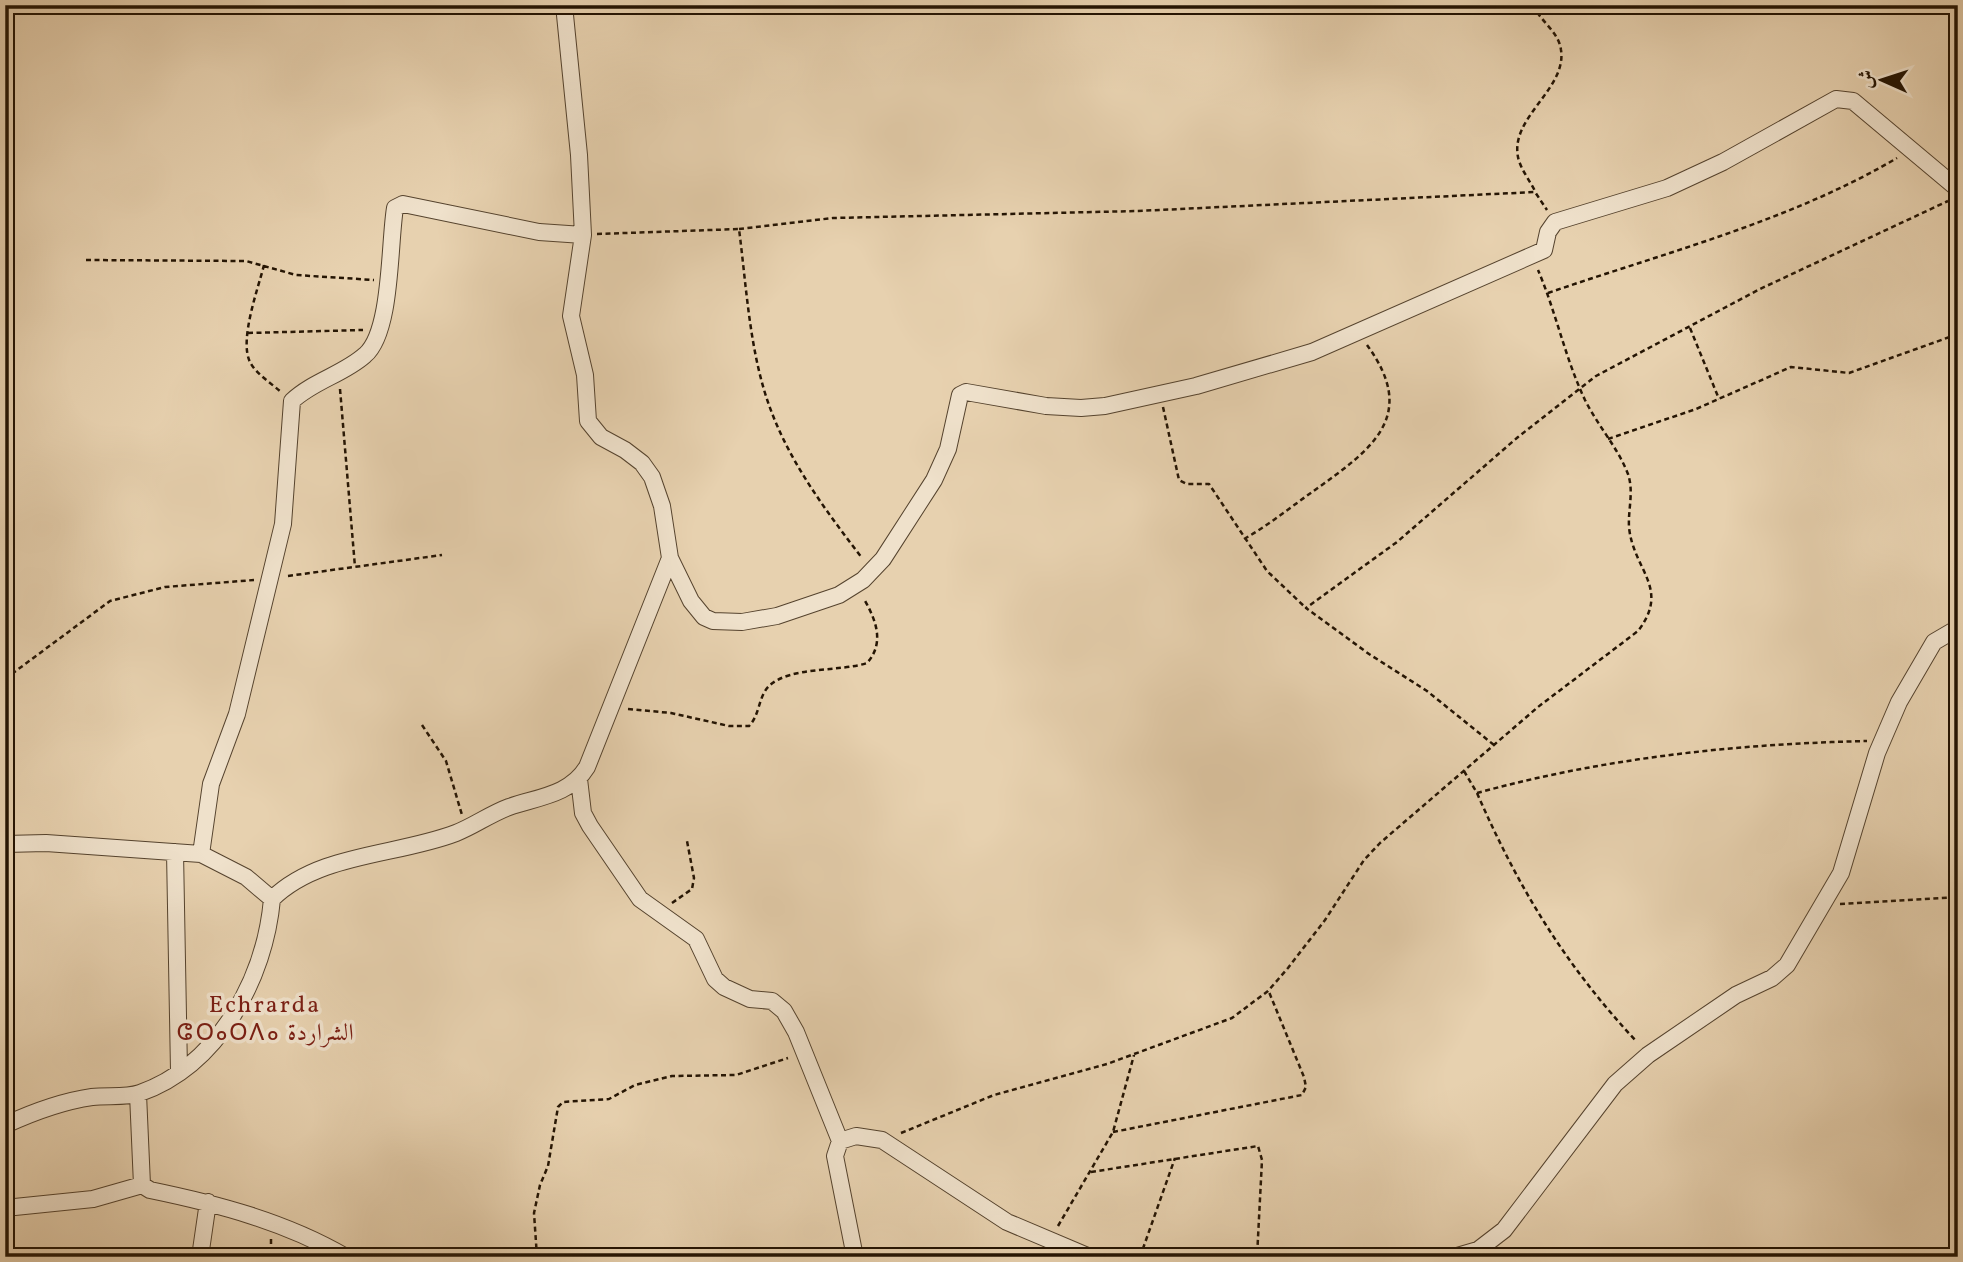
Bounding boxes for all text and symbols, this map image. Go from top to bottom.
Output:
north arrow [1848,46,1918,116]
text: ش [1854,69,1880,89]
district label: Echrarda ⵛⵔⴰⵔⴷⴰ الشراردة [176,989,354,1051]

